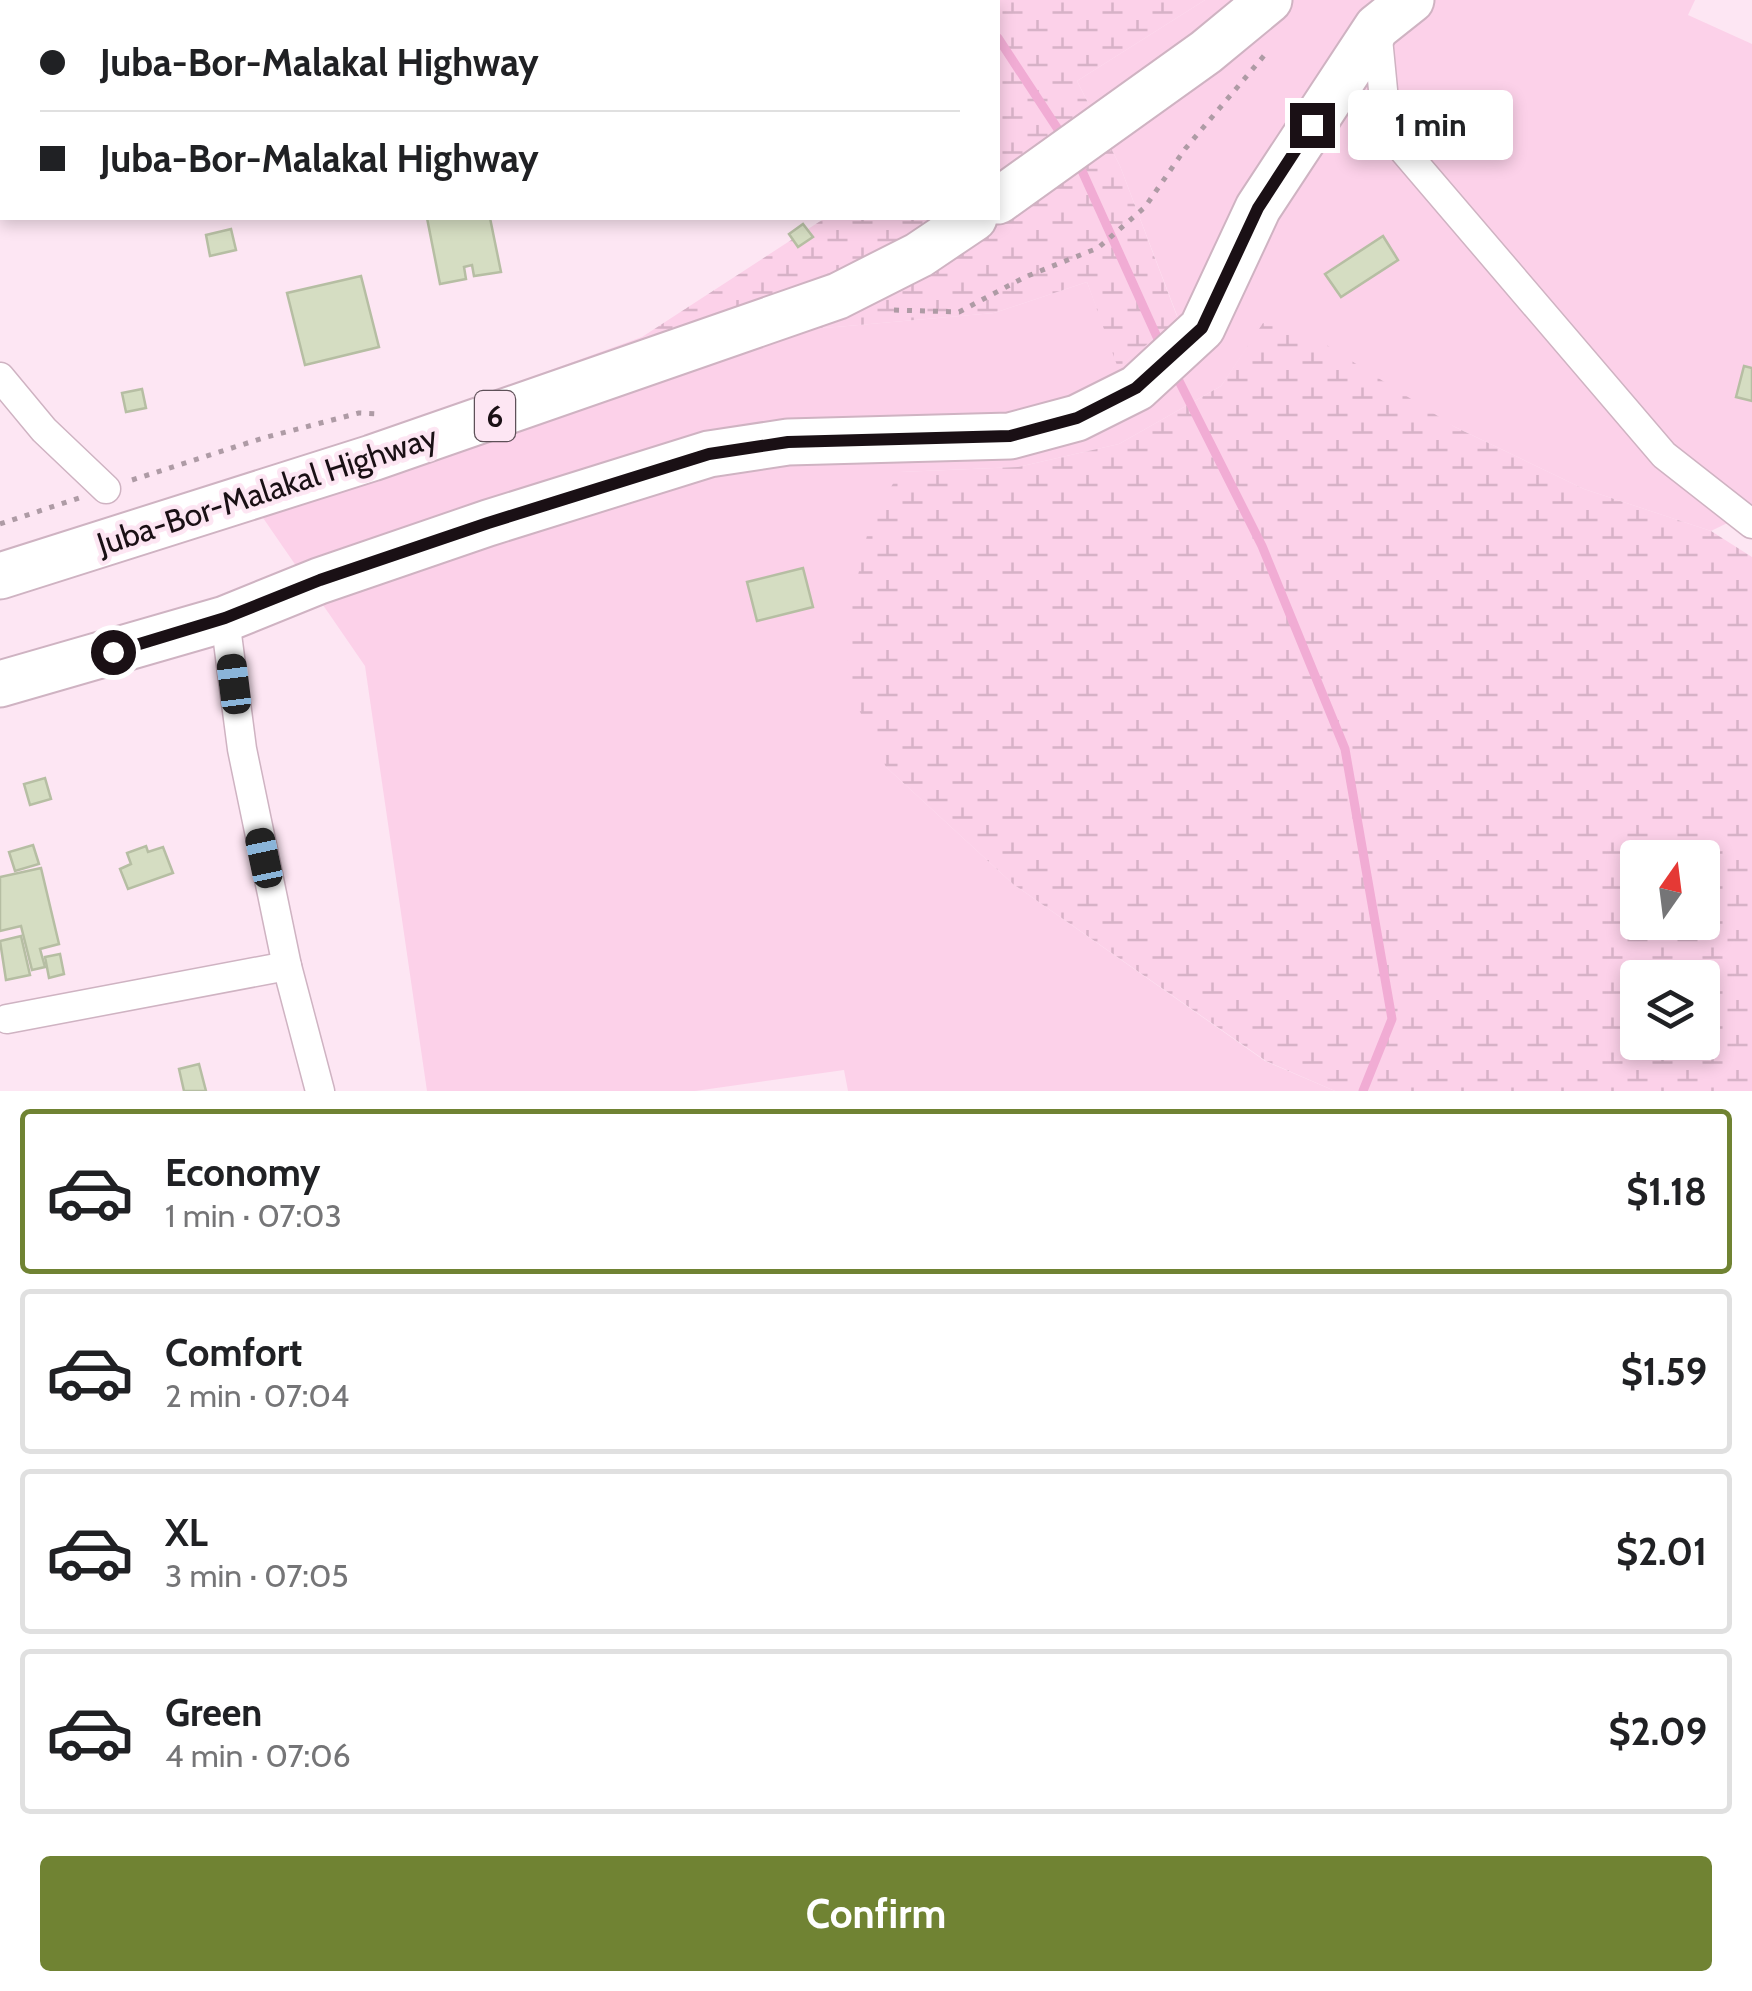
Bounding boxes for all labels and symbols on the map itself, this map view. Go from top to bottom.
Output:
callout: 1 min [1347,90,1512,160]
route end [1290,103,1335,148]
road number: 6 [475,391,515,441]
street label: Juba-Bor-Malakal Highway [91,417,442,564]
route start [91,630,136,675]
car [215,652,253,716]
car [243,826,285,890]
north arrow [1620,840,1720,940]

